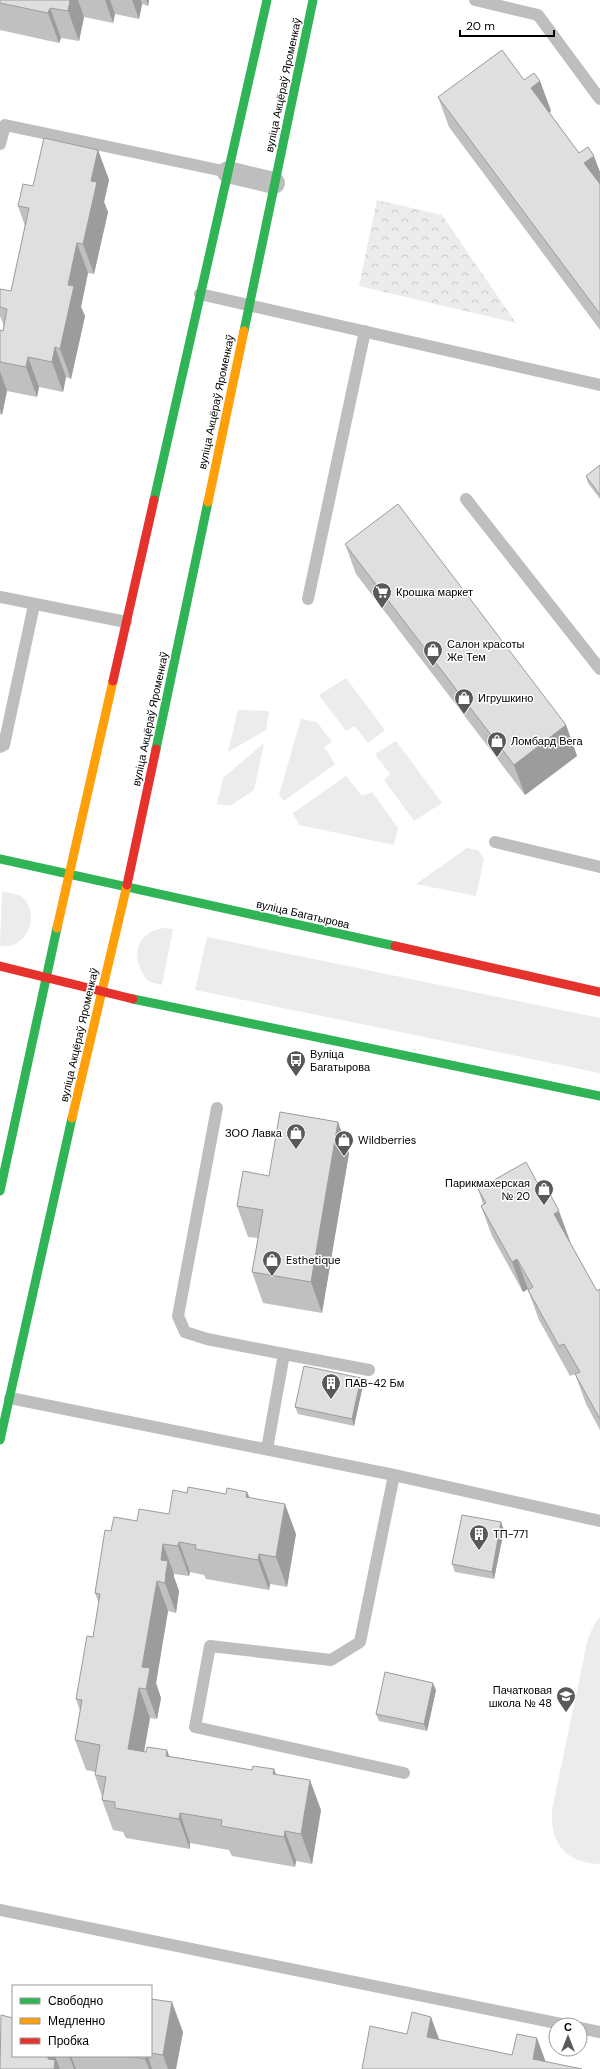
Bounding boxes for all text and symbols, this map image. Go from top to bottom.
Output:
scale bar [460,12,554,38]
street label: вуліца Акцёраў Яроменкаў [262,16,304,153]
text: 20 m [466,18,495,34]
street label: вуліца Акцёраў Яроменкаў [195,333,237,470]
supermarket icon: Крошка маркет [371,581,393,609]
place label: Крошка маркет [396,585,473,599]
place label: Салон красоты Же Тем [447,637,524,664]
shop icon: Салон красоты Же Тем [422,639,444,667]
street label: вуліца Акцёраў Яроменкаў [129,650,171,787]
shop icon: Игрушкино [453,687,475,715]
place label: Игрушкино [478,691,533,705]
shop icon: Ломбард Вега [486,730,508,758]
place label: Ломбард Вега [511,734,583,748]
street label: вуліца Багатырова [255,896,352,932]
street label: вуліца Акцёраў Яроменкаў [57,966,101,1103]
place label: Вуліца Багатырова [310,1047,371,1074]
bus stop icon: Вуліца Багатырова [285,1049,307,1077]
shop icon: ЗОО Лавка [285,1122,307,1150]
place label: ЗОО Лавка [225,1126,283,1140]
shop icon: Wildberries [333,1129,355,1157]
place label: Wildberries [358,1133,416,1147]
place label: Парикмахерская № 20 [445,1176,530,1203]
shop icon: Парикмахерская № 20 [533,1178,555,1206]
shop icon: Esthetique [261,1249,283,1277]
place label: Esthetique [286,1253,341,1267]
building icon: ПАВ-42 Бм [320,1372,342,1400]
place label: ПАВ-42 Бм [345,1376,404,1390]
building icon: ТП-771 [468,1523,490,1551]
place label: ТП-771 [493,1527,528,1541]
place label: Пачатковая школа № 48 [489,1683,552,1710]
school or university icon: Пачатковая школа № 48 [555,1685,577,1713]
legend [12,1985,152,2057]
text: Свободно [48,1993,103,2009]
text: Медленно [48,2013,105,2029]
north arrow [548,2017,588,2057]
text: С [564,2020,572,2034]
text: Пробка [48,2033,89,2049]

